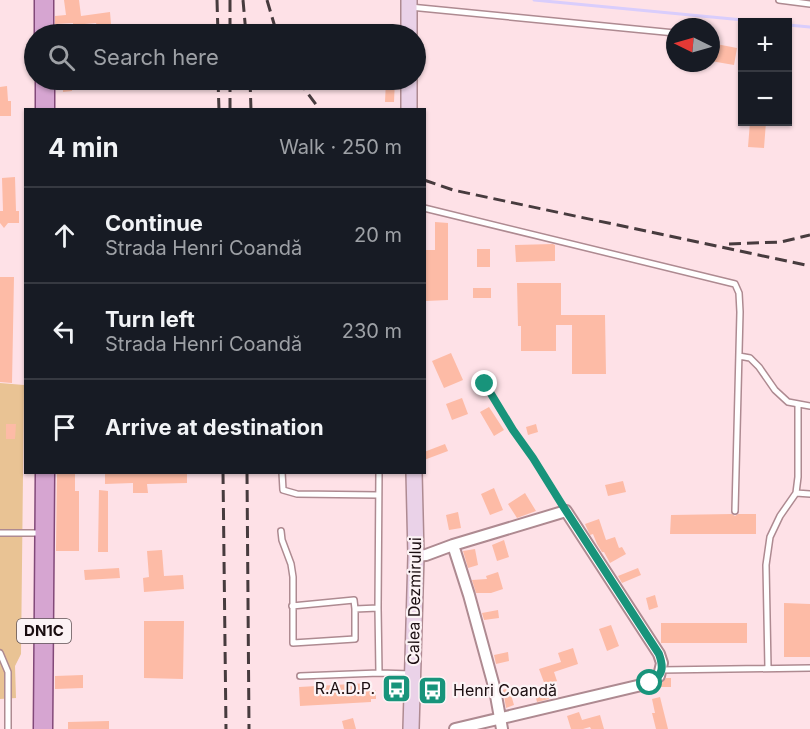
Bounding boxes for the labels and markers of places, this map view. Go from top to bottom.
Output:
bus stop icon: R.A.D.P. [380,672,412,704]
bus stop icon: Henri Coandă [416,674,448,706]
place label: R.A.D.P. [315,678,375,698]
place label: Henri Coandă [453,680,557,700]

